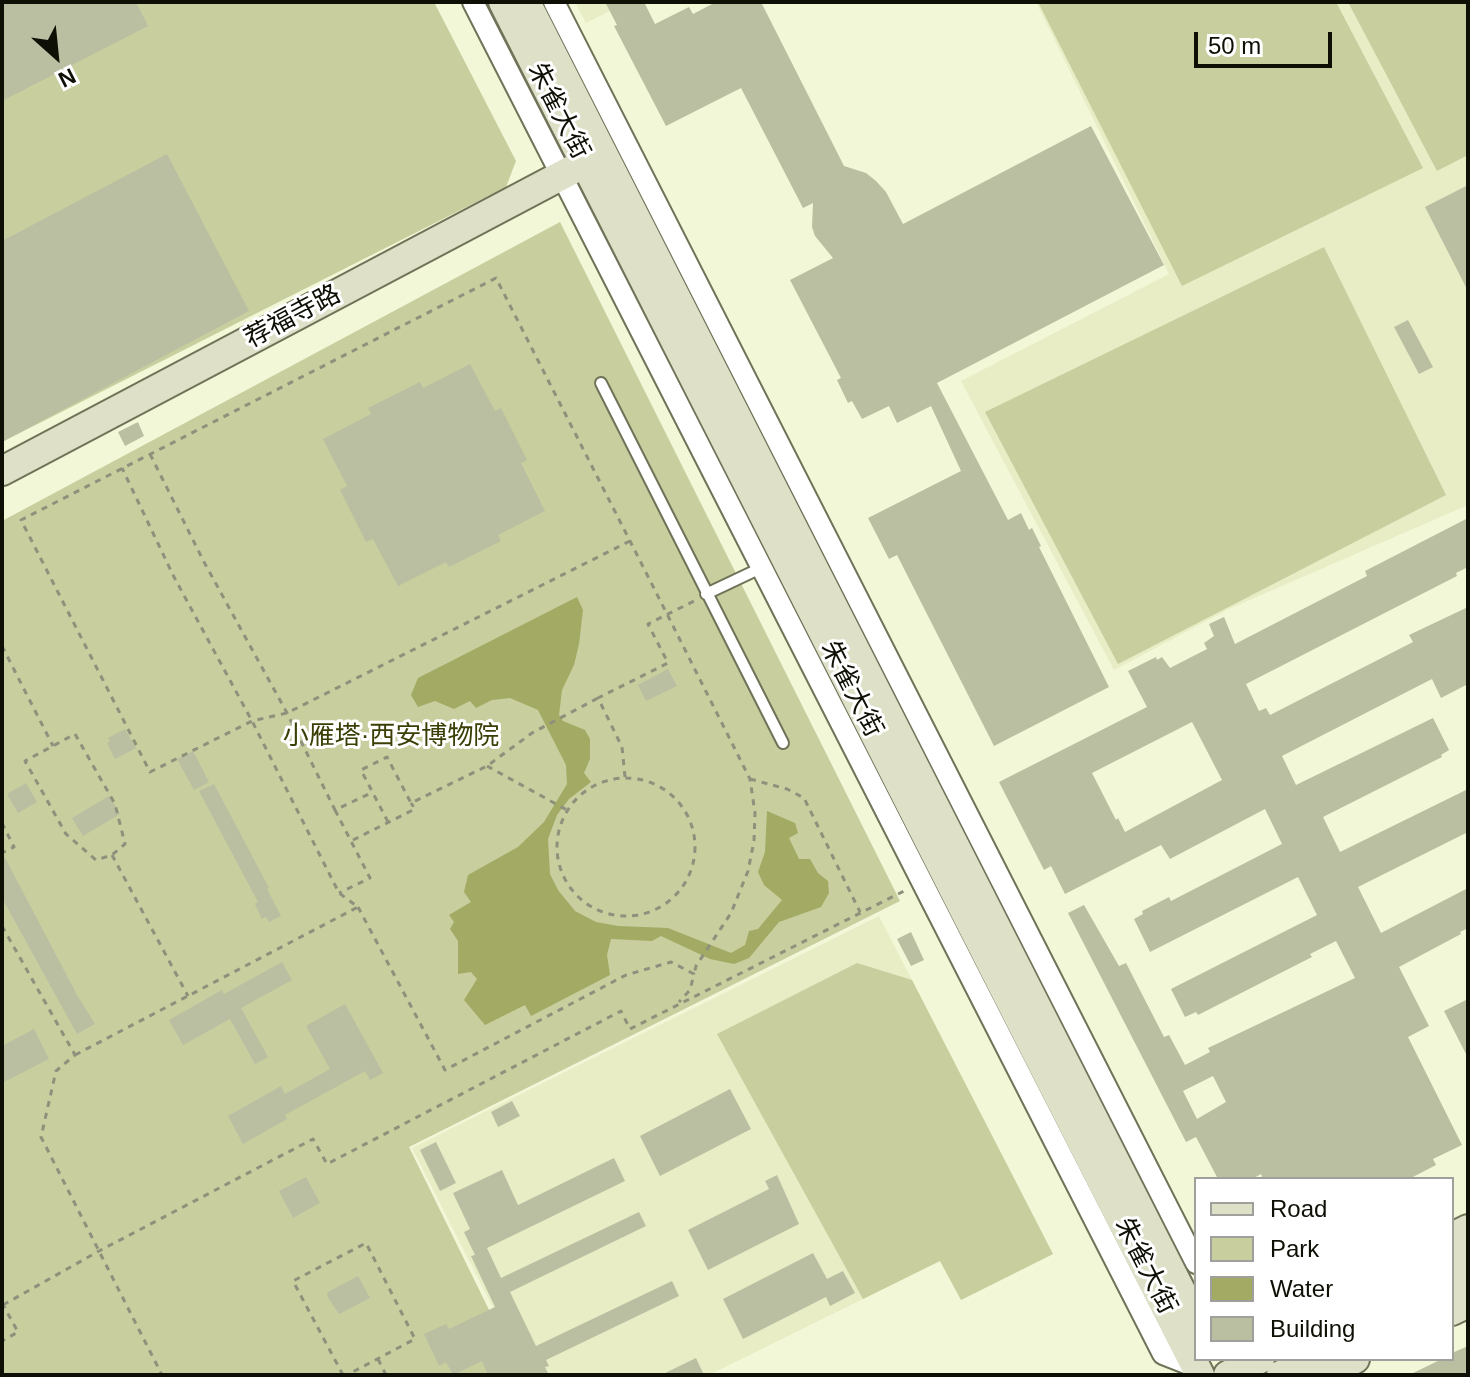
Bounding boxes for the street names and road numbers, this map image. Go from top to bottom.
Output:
street label: 朱雀大街 [520,58,596,164]
street label: 荐福寺路 [240,279,346,355]
street label: 朱雀大街 [813,636,889,742]
street label: 朱雀大街 [1107,1213,1183,1319]

